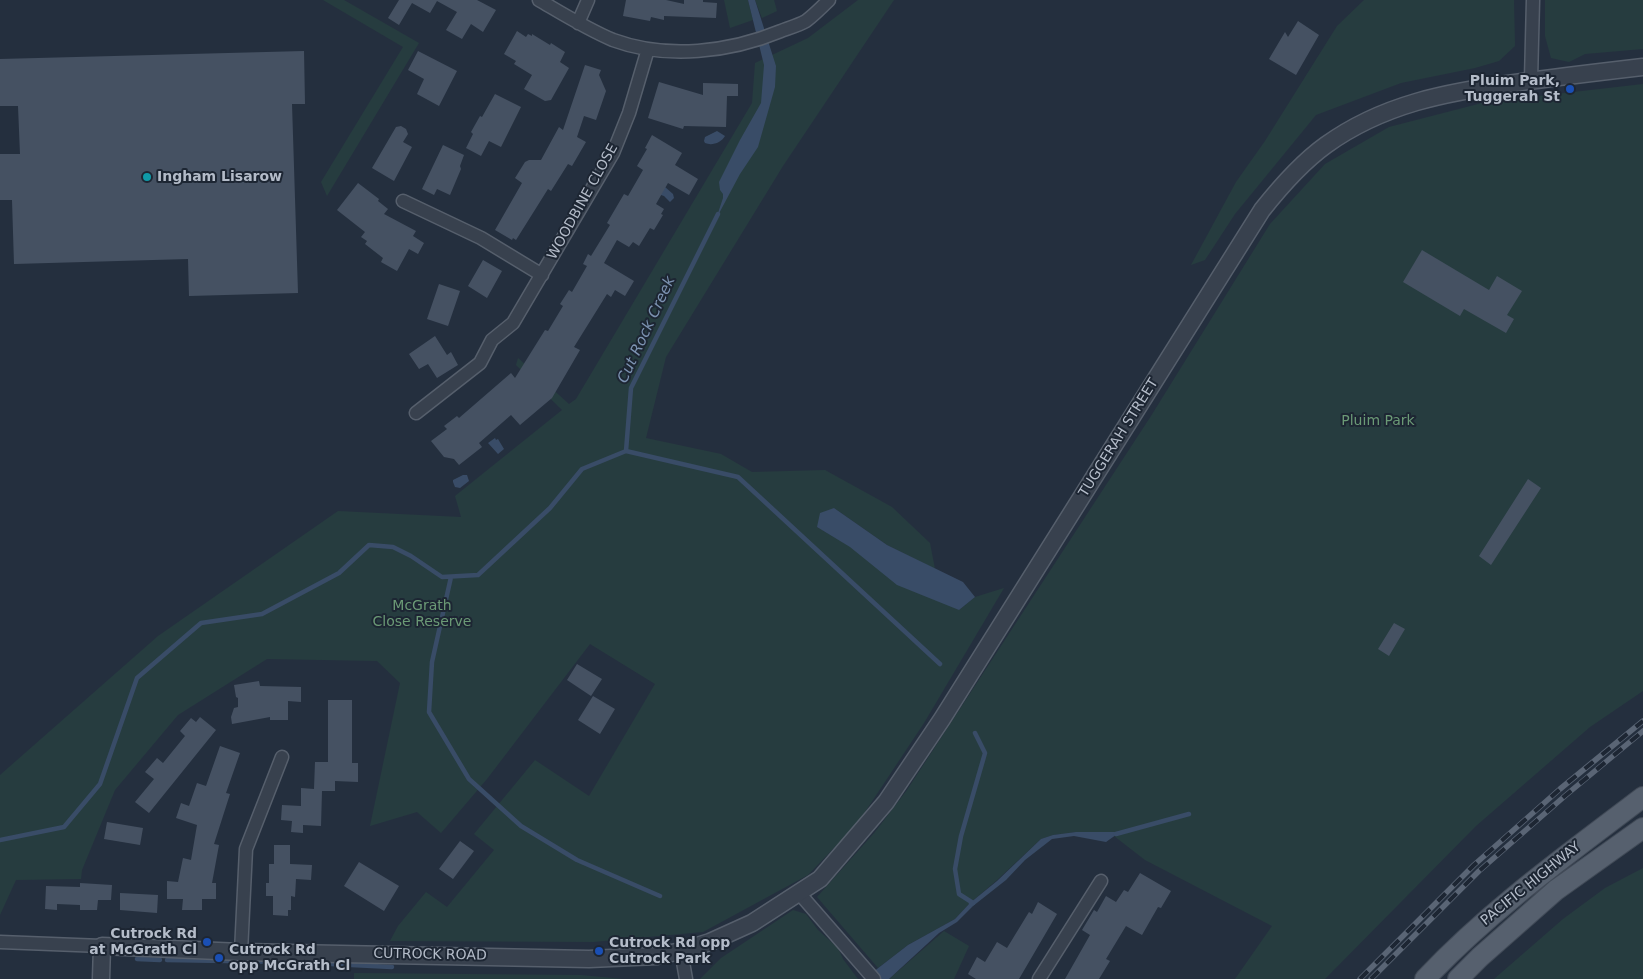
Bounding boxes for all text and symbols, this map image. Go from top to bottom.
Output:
place label: Pluim Park, Tuggerah St [1465,73,1560,105]
marker: Pluim Park, Tuggerah St [1564,83,1576,95]
street label: WOODBINE CLOSE [544,141,622,263]
place label: Ingham Lisarow [157,169,282,185]
marker: Ingham Lisarow [141,171,153,183]
water label: Cut Rock Creek [614,274,680,386]
street label: TUGGERAH STREET [1076,376,1162,500]
park label: Pluim Park [1341,413,1415,429]
park label: McGrath Close Reserve [373,598,471,630]
street label: PACIFIC HIGHWAY [1478,839,1584,929]
place label: Cutrock Rd at McGrath Cl [89,926,197,959]
place label: Cutrock Rd opp Cutrock Park [609,935,730,968]
marker: Cutrock Rd at McGrath Cl [201,936,213,948]
place label: Cutrock Rd opp McGrath Cl [229,942,350,974]
marker: Cutrock Rd opp Cutrock Park [593,945,605,957]
street label: CUTROCK ROAD [373,946,487,964]
marker: Cutrock Rd opp McGrath Cl [213,952,225,964]

